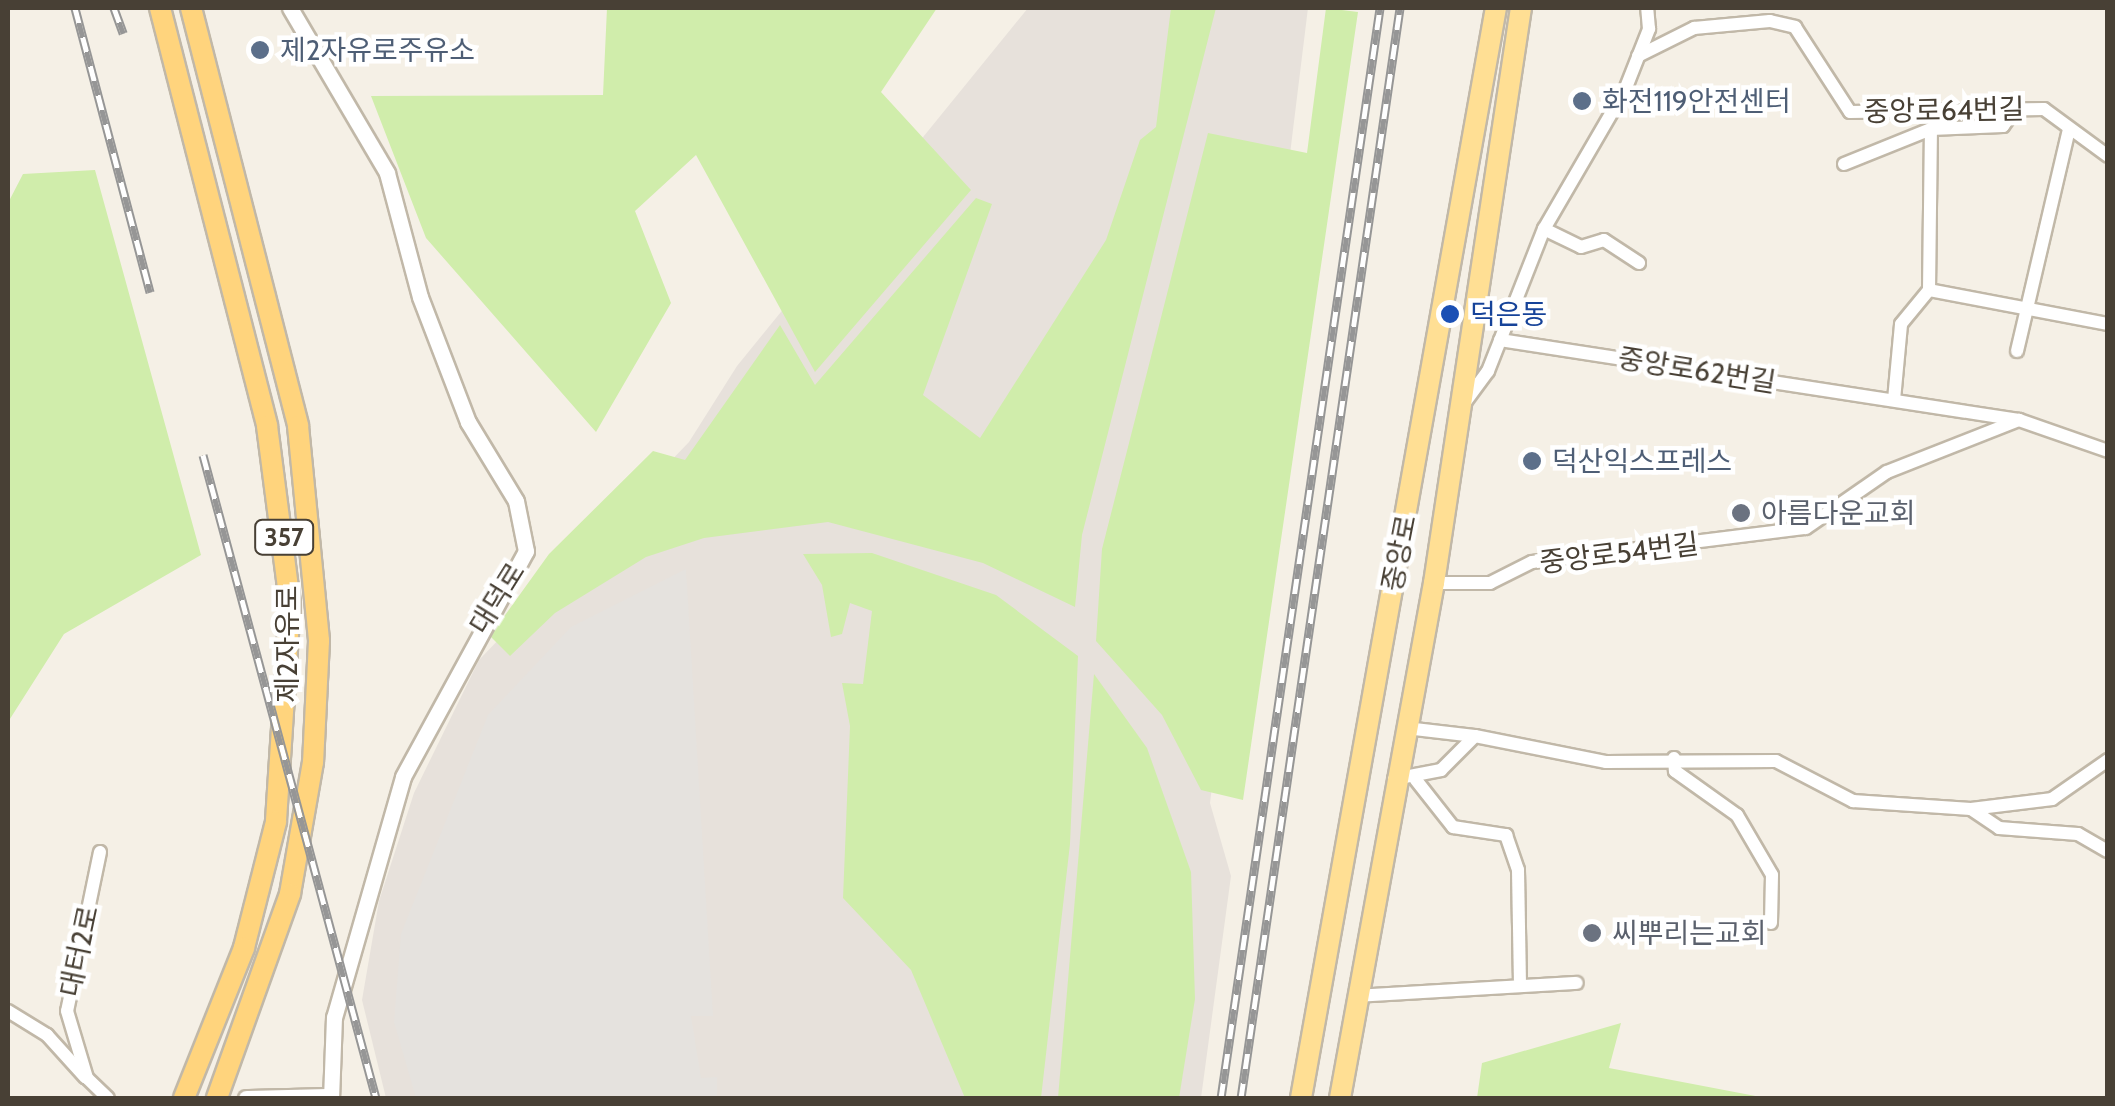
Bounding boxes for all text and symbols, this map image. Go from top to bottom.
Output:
place label: 제2자유로주유소 [280,33,475,67]
marker: 제2자유로주유소 [249,39,271,61]
place label: 화전119안전센터 [1602,84,1791,118]
marker: 화전119안전센터 [1571,90,1593,112]
street label: 중앙로64번길 [1863,92,2025,128]
place label: 덕은동 [1470,297,1547,331]
marker: 덕은동 [1439,303,1461,325]
street label: 중앙로62번길 [1616,341,1778,399]
place label: 덕산익스프레스 [1552,444,1732,478]
marker: 덕산익스프레스 [1521,450,1543,472]
place label: 아름다운교회 [1761,496,1916,530]
marker: 아름다운교회 [1730,502,1752,524]
street label: 중앙로 [1375,512,1423,594]
road number: 357 [254,517,314,557]
street label: 중앙로54번길 [1537,527,1701,579]
street label: 대덕로 [462,556,532,640]
street label: 제2자유로 [270,585,304,703]
street label: 대터2로 [53,903,105,999]
place label: 씨뿌리는교회 [1612,916,1767,950]
marker: 씨뿌리는교회 [1581,922,1603,944]

